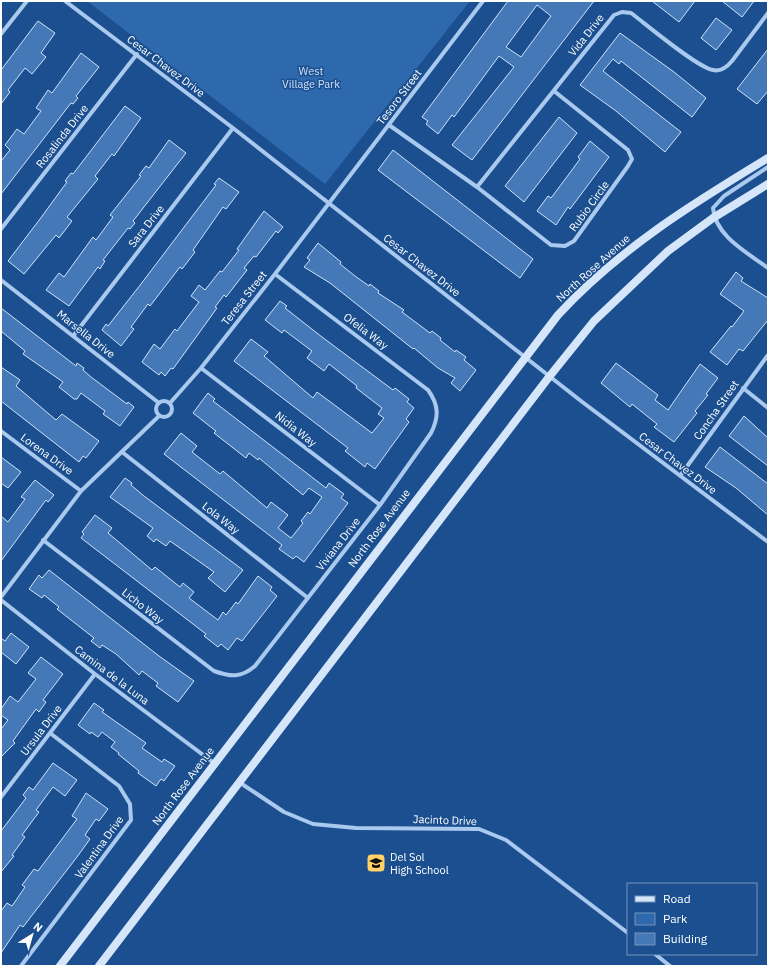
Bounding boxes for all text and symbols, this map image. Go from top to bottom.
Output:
street label: Vida Drive [565,11,607,59]
street label: Cesar Chavez Drive [124,32,208,100]
park label: West Village Park [282,64,340,91]
street label: Tesoro Street [374,66,425,128]
street label: Rosalinda Drive [33,101,91,171]
street label: Rubio Circle [566,178,612,234]
street label: Sara Drive [125,202,167,250]
street label: Cesar Chavez Drive [381,231,463,299]
street label: North Rose Avenue [553,231,633,305]
street label: Teresa Street [218,268,270,328]
street label: Marsella Drive [54,307,118,361]
street label: Ofelia Way [341,310,392,353]
street label: Concha Street [690,377,742,443]
street label: Nidia Way [272,408,320,450]
street label: Cesar Chavez Drive [636,429,720,497]
street label: Lorena Drive [18,430,76,478]
street label: North Rose Avenue [345,486,413,570]
street label: Lola Way [199,499,243,537]
street label: Viviana Drive [313,515,363,573]
street label: Licho Way [119,585,167,627]
street label: Camina de la Luna [72,642,152,708]
street label: Ursula Drive [17,702,65,758]
street label: North Rose Avenue [149,744,217,828]
street label: Jacinto Drive [413,812,477,828]
street label: Valentina Drive [71,813,127,881]
place label: Del Sol High School [390,850,449,877]
school or university icon: Del Sol High School [365,852,387,874]
legend [627,883,757,955]
text: Road [663,891,691,906]
text: Park [663,911,688,926]
north arrow [12,915,52,955]
text: N [31,919,45,935]
text: Building [663,931,708,946]

